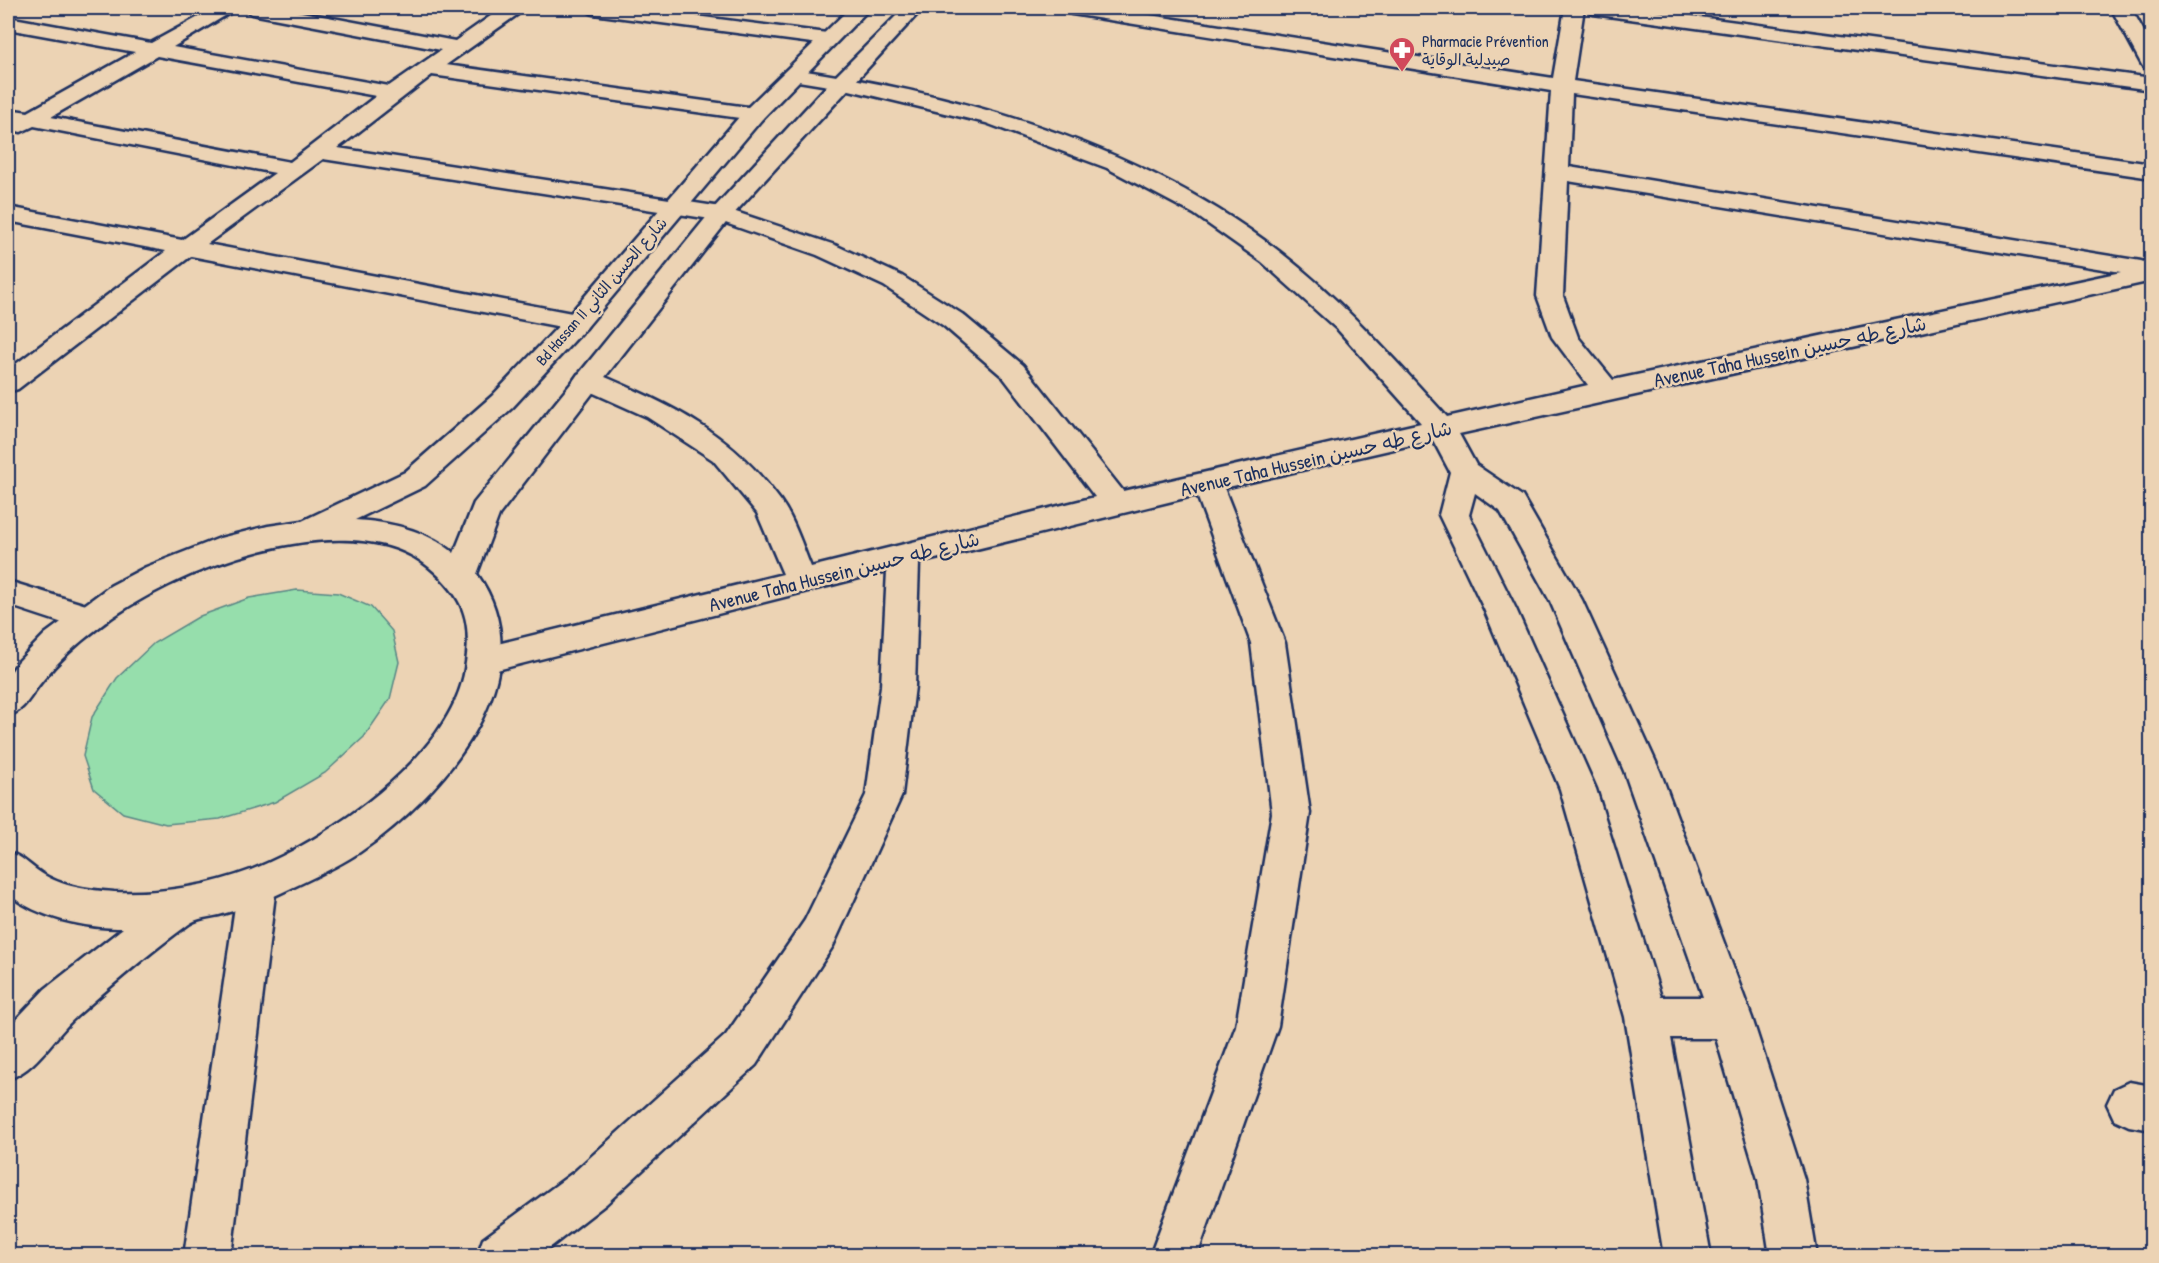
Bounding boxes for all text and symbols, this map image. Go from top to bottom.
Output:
place label: Pharmacie Prévention صيدلية الوقاية [1422,30,1549,70]
pharmacy icon: Pharmacie Prévention صيدلية الوقاية [1387,35,1417,73]
street label: Bd Hassan II شارع الحسن الثاني [530,212,675,373]
street label: Avenue Taha Hussein شارع طه حسين [1651,309,1929,394]
street label: Avenue Taha Hussein شارع طه حسين [1178,414,1455,503]
street label: Avenue Taha Hussein شارع طه حسين [706,524,982,619]

